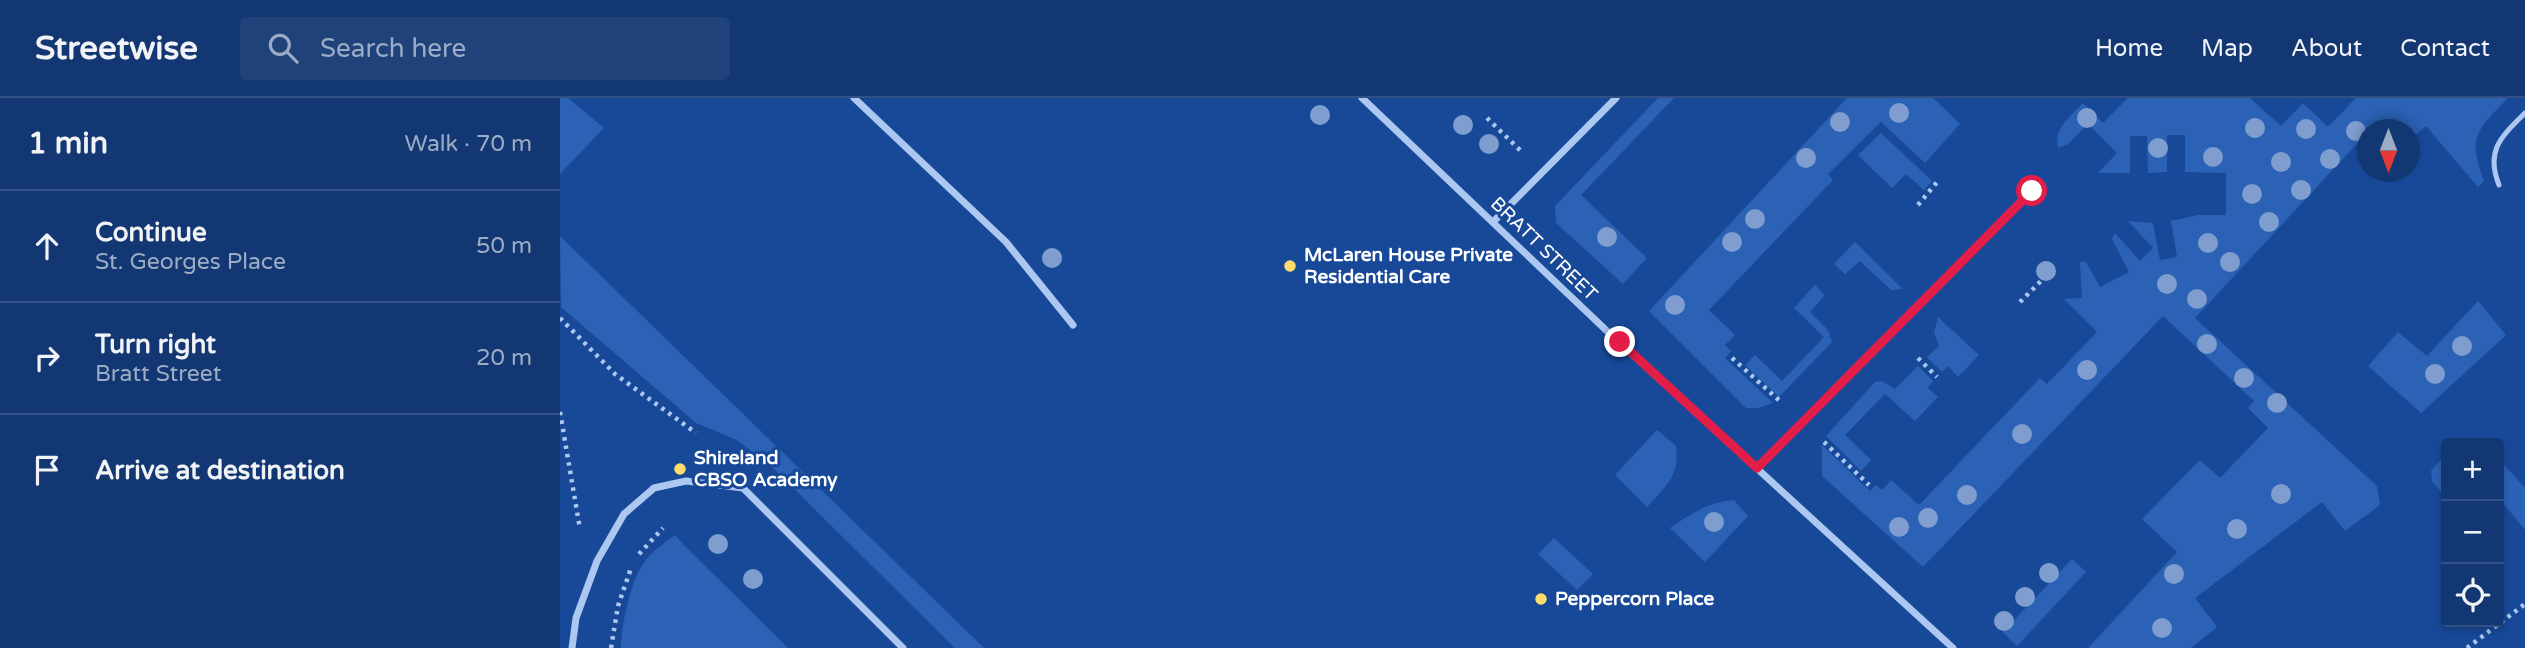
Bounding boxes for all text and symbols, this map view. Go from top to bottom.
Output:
search box [240,17,730,80]
text: Streetwise [35,29,198,68]
icon: search [264,29,302,67]
text: Search here [320,33,466,64]
text: Home [2095,34,2163,63]
text: Map [2201,34,2253,63]
text: About [2291,34,2362,63]
text: Contact [2400,34,2490,63]
north arrow [2357,119,2420,182]
text: 1 min [28,125,108,162]
text: Walk · 70 m [405,130,532,158]
route start [2016,175,2047,206]
street label: BRATT STREET [1486,193,1602,306]
text: Continue [95,217,207,248]
icon: ahead [28,227,66,265]
text: 50 m [476,232,532,260]
place label: McLaren House Private Residential Care [1304,244,1513,288]
text: St. Georges Place [95,248,286,276]
marker: McLaren House Private Residential Care [1282,258,1298,274]
route end [1604,326,1635,357]
text: Turn right [95,329,216,360]
icon: right [28,339,66,377]
text: 20 m [476,344,532,372]
text: Bratt Street [95,360,222,388]
map controls [2441,438,2504,627]
button: + [2441,438,2504,501]
place label: Shireland CBSO Academy [694,447,838,492]
icon: arrive [28,451,66,489]
text: Arrive at destination [95,455,345,486]
marker: Shireland CBSO Academy [672,461,688,477]
button: − [2441,501,2504,564]
button: locate [2441,564,2504,627]
place label: Peppercorn Place [1555,588,1714,611]
marker: Peppercorn Place [1533,591,1549,607]

